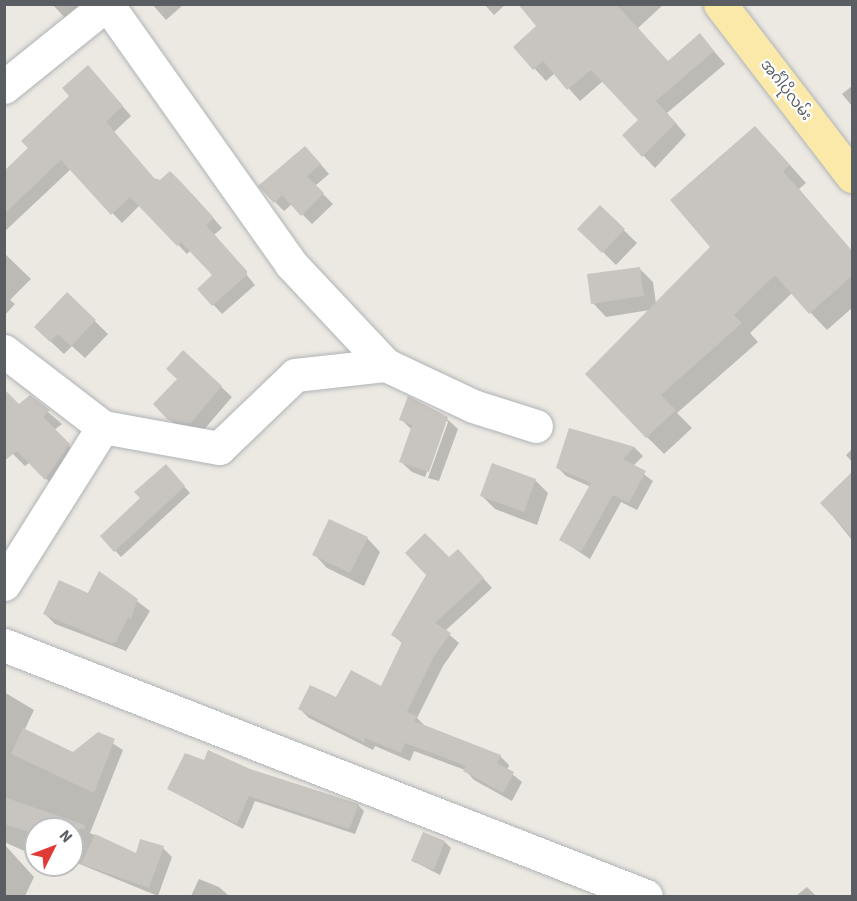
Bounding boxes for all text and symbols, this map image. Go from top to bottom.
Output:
street label: အင်္ဂါပိုလမ်း [757,56,815,124]
north arrow [24,817,84,877]
text: N [54,825,78,848]

